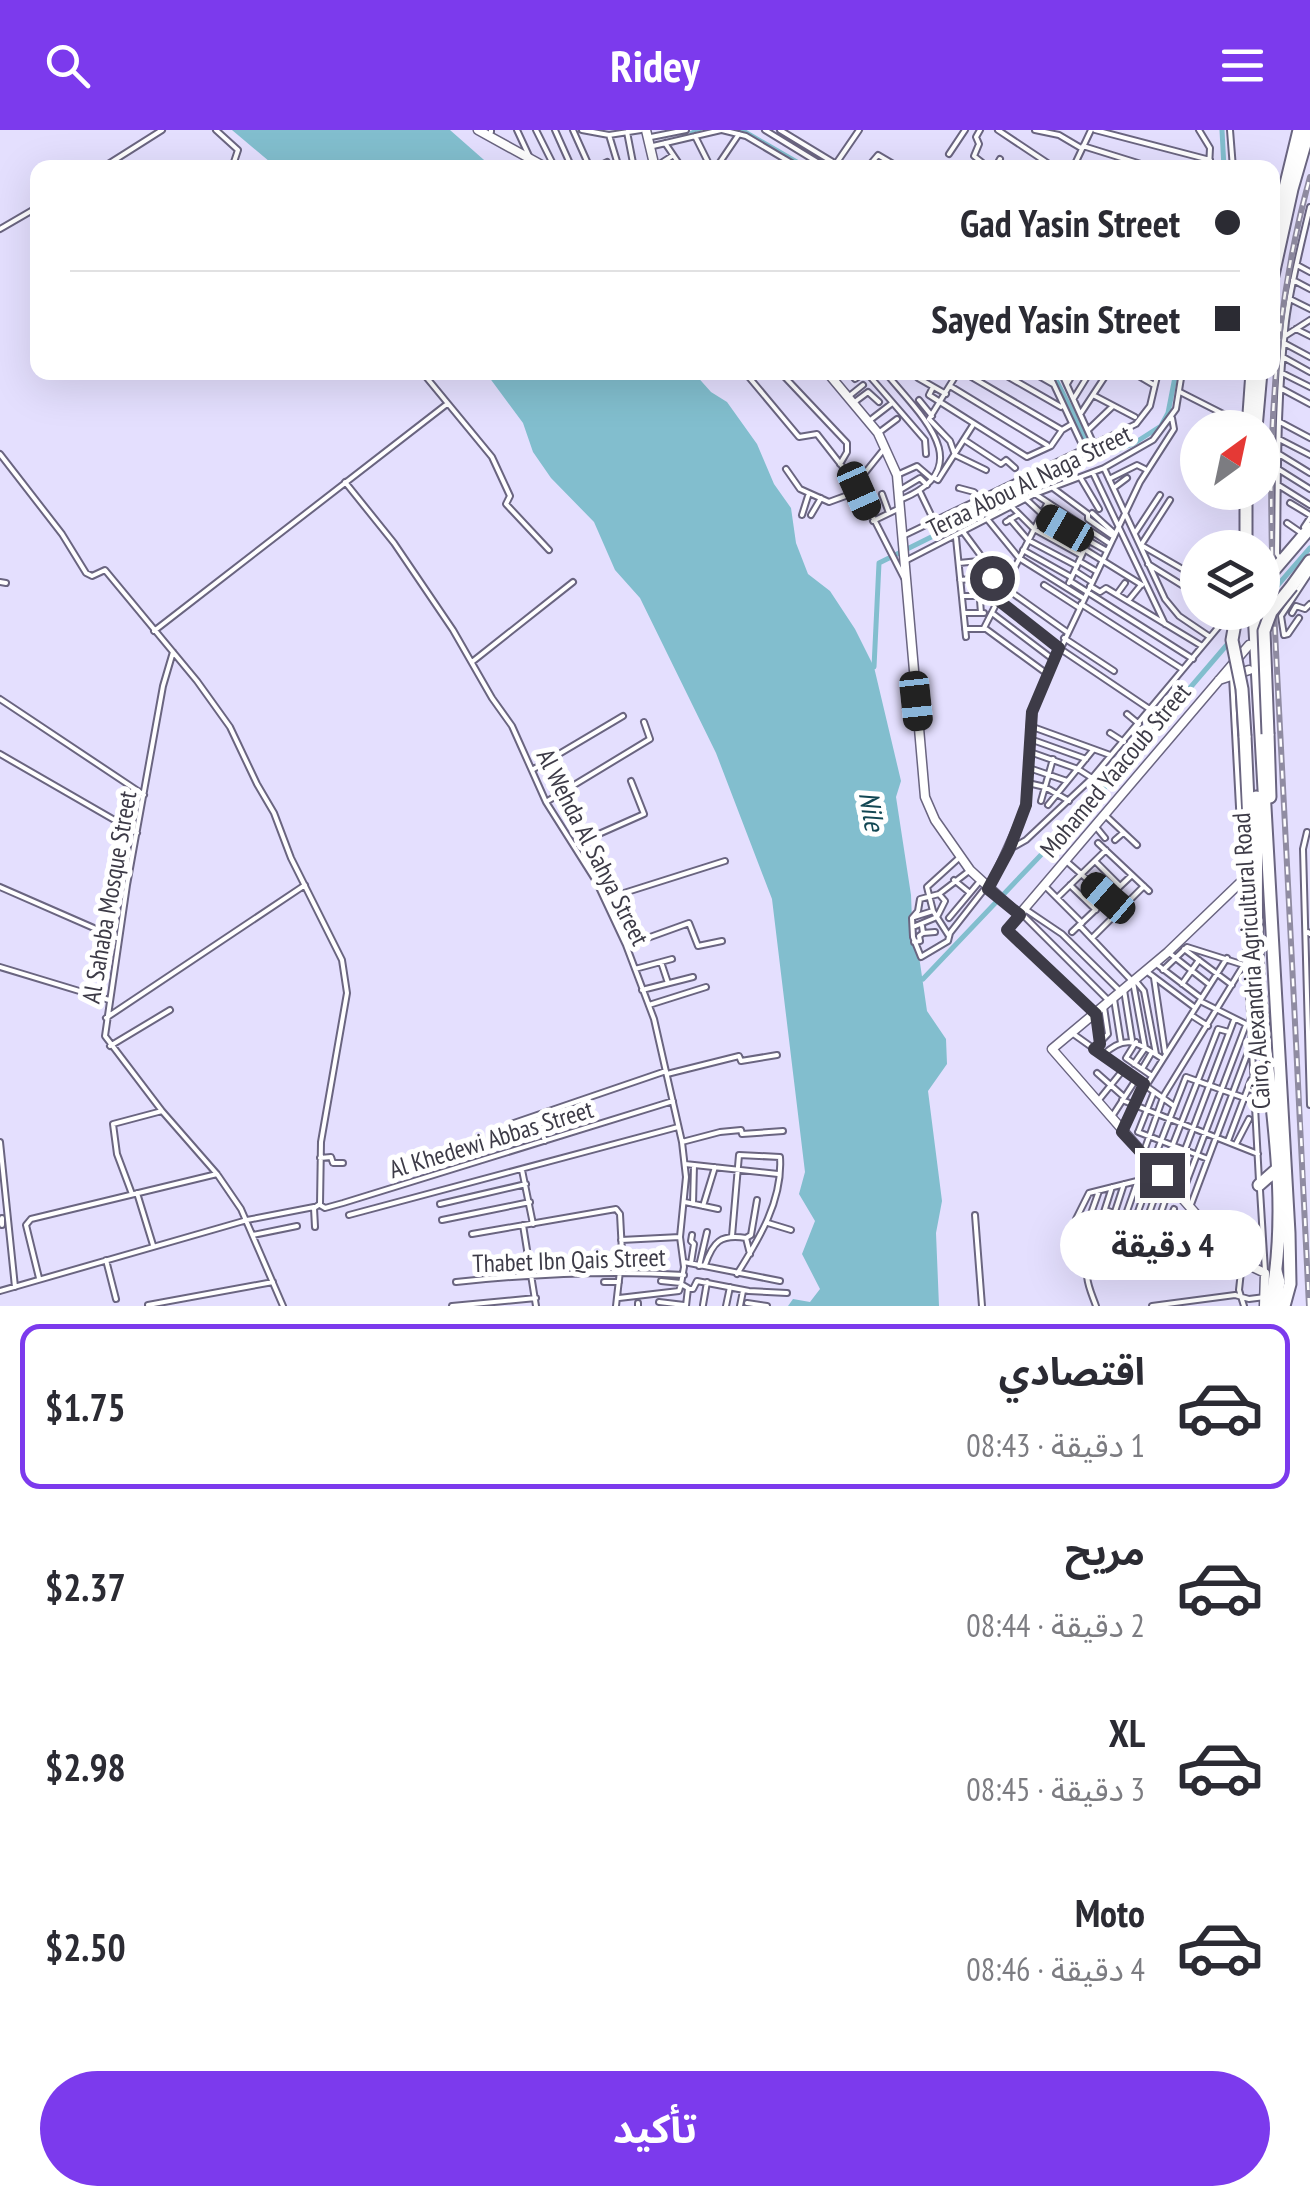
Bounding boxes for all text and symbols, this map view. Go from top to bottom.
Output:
text: Ridey [610,36,700,94]
icon: search [40,38,95,93]
icon: menu [1215,38,1270,93]
text: Gad Yasin Street [960,198,1180,247]
text: Sayed Yasin Street [931,294,1180,343]
north arrow [1180,410,1280,510]
map controls [1180,410,1280,630]
street label: Teraa Abou Al Naga Street [921,418,1137,544]
car [833,457,885,525]
car [1032,500,1098,556]
button: layers [1180,530,1280,630]
route start [970,556,1015,601]
car [898,670,934,732]
street label: Mohamed Yaacoub Street [1033,676,1197,864]
street label: Al Wehda Al Sahya Street [530,743,656,951]
street label: Al Sahaba Mosque Street [75,788,143,1006]
water label: Nile [851,788,895,836]
street label: Cairo, Alexandria Agricultural Road [1225,812,1277,1110]
car [1076,867,1140,929]
street label: Al Khedewi Abbas Street [385,1093,597,1185]
route end [1140,1153,1185,1198]
callout: 4 دقيقة [1060,1210,1264,1280]
text: 4 دقيقة [1111,1224,1214,1266]
street label: Thabet Ibn Qais Street [472,1241,666,1279]
text: اقتصادي [999,1346,1145,1395]
icon: car [1175,1362,1265,1452]
text: $1.75 [45,1382,126,1431]
text: 1 دقيقة · 08:43 [966,1424,1145,1466]
text: مريح [1065,1526,1145,1575]
icon: car [1175,1542,1265,1632]
text: $2.37 [45,1562,126,1611]
text: 2 دقيقة · 08:44 [966,1604,1145,1646]
text: XL [1109,1708,1145,1757]
icon: car [1175,1722,1265,1812]
text: $2.98 [45,1742,126,1791]
text: 3 دقيقة · 08:45 [966,1768,1145,1810]
text: Moto [1075,1888,1145,1937]
icon: car [1175,1902,1265,1992]
text: $2.50 [45,1922,126,1971]
text: 4 دقيقة · 08:46 [966,1948,1145,1990]
button: تأكيد [40,2071,1270,2186]

